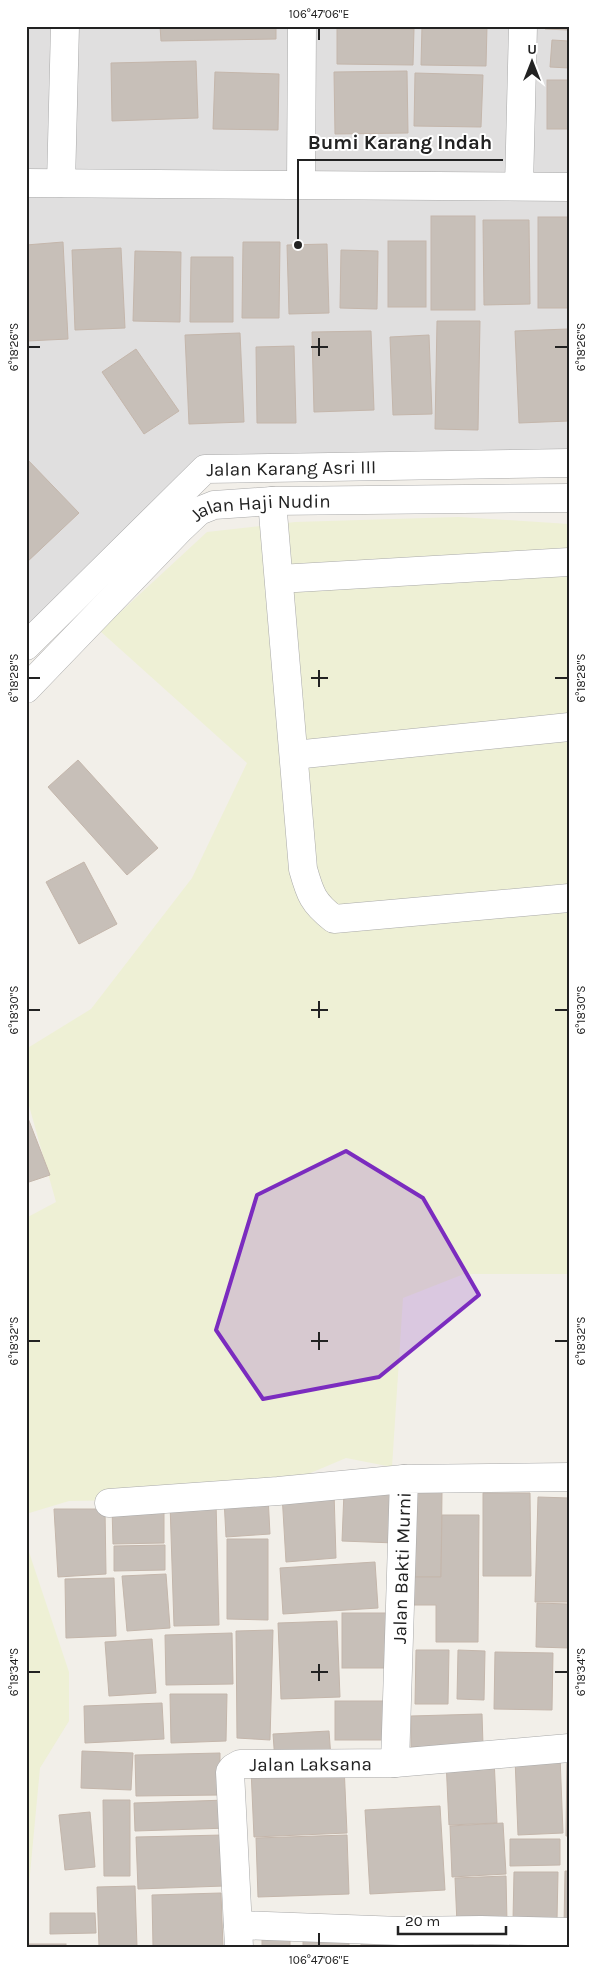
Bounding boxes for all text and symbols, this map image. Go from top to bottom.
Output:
text: 106°47'06"E [289,7,349,21]
north arrow [508,38,558,88]
text: U [527,41,537,58]
callout: Bumi Karang Indah [298,125,503,160]
text: Bumi Karang Indah [308,131,492,154]
text: 6°18'26"S [7,323,21,371]
text: 6°18'26"S [574,323,588,371]
street label: Jalan Karang Asri III [206,456,376,481]
street label: Jalan Haji Nudin [185,490,331,526]
text: 6°18'28"S [7,653,21,703]
text: 6°18'28"S [574,653,588,703]
text: 6°18'30"S [7,985,21,1035]
text: 6°18'30"S [574,985,588,1035]
text: 6°18'32"S [7,1317,21,1365]
text: 6°18'32"S [574,1317,588,1365]
street label: Jalan Bakti Murni [389,1492,416,1644]
text: 6°18'34"S [7,1648,21,1696]
text: 6°18'34"S [574,1648,588,1696]
street label: Jalan Laksana [249,1753,372,1776]
scale bar [398,1903,505,1935]
text: 20 m [405,1912,440,1930]
text: 106°47'06"E [289,1953,349,1967]

